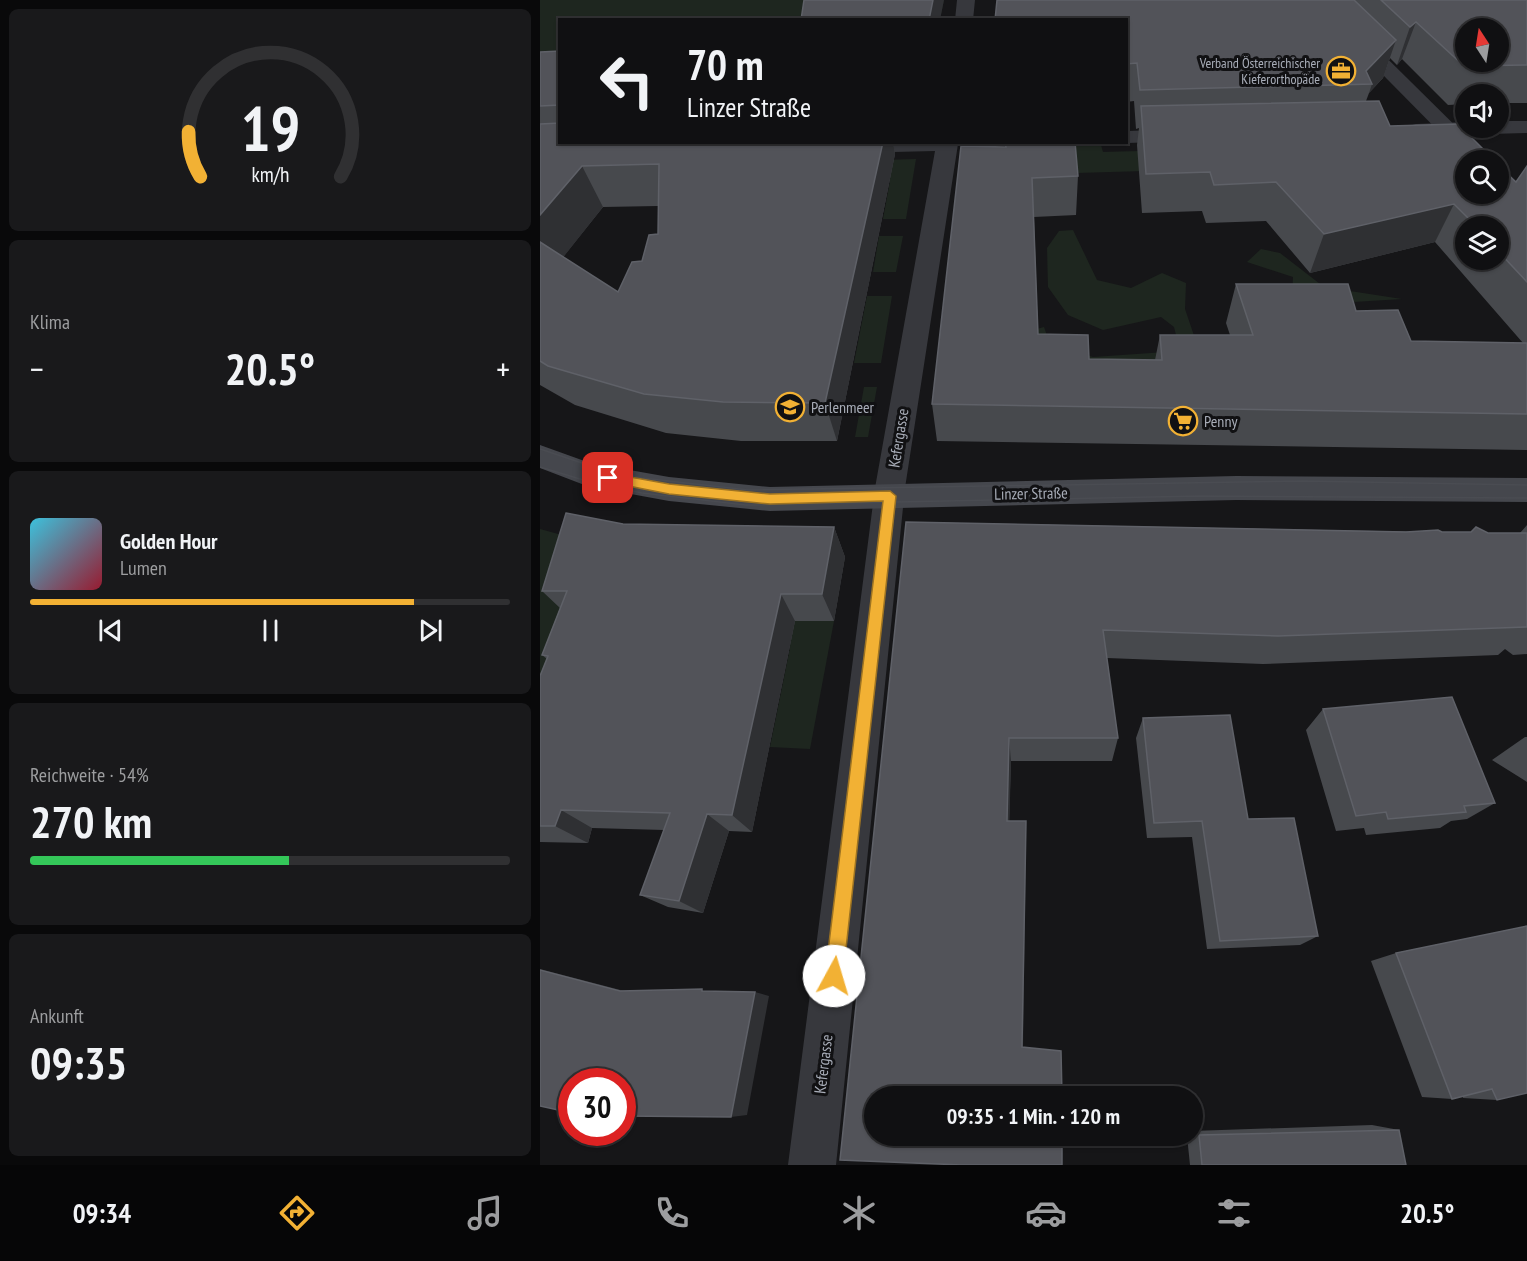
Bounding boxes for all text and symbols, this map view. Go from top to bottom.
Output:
north arrow [1455,18,1509,72]
map controls [1455,18,1509,270]
text: 70 m [687,37,764,92]
icon: left [588,42,666,120]
place label: Verband Österreichischer Kieferorthopäde [1199,54,1320,88]
office icon: Verband Österreichischer Kieferorthopäde [1325,55,1357,87]
button: sound [1455,84,1509,138]
text: 19 [240,87,300,168]
text: Linzer Straße [687,90,811,124]
button: search [1455,150,1509,204]
text: km/h [251,160,289,188]
button: layers [1455,216,1509,270]
text: Klima [30,309,70,335]
text: 20.5° [225,339,315,397]
text: − [30,347,44,390]
text: + [496,347,510,390]
school or university icon: Perlenmeer [774,391,806,423]
place label: Perlenmeer [811,397,875,417]
supermarket icon: Penny [1167,405,1199,437]
street label: Kefergasse [883,407,913,469]
place label: Penny [1204,411,1237,431]
pin [582,452,633,503]
icon: arrive [591,461,624,494]
street label: Linzer Straße [994,482,1068,504]
text: Golden Hour [120,527,218,555]
text: Lumen [120,555,167,581]
icon: previous [94,614,127,647]
icon: pause [254,614,287,647]
icon: next [414,614,447,647]
text: Reichweite · 54% [30,762,149,788]
text: 270 km [30,792,152,850]
position arrow [802,944,866,1008]
text: Ankunft [30,1003,84,1029]
text: 09:35 [30,1033,127,1091]
street label: Kefergasse [809,1033,837,1095]
speed limit sign: 30 [558,1068,636,1146]
text: 09:35 · 1 Min. · 120 m [947,1102,1120,1130]
icon: directions [276,1192,318,1234]
icon: music [464,1192,506,1234]
icon: phone [651,1192,693,1234]
icon: climate [838,1192,880,1234]
icon: car [1025,1192,1067,1234]
icon: filters [1213,1192,1255,1234]
text: 09:34 [73,1196,131,1230]
text: 20.5° [1400,1196,1454,1230]

